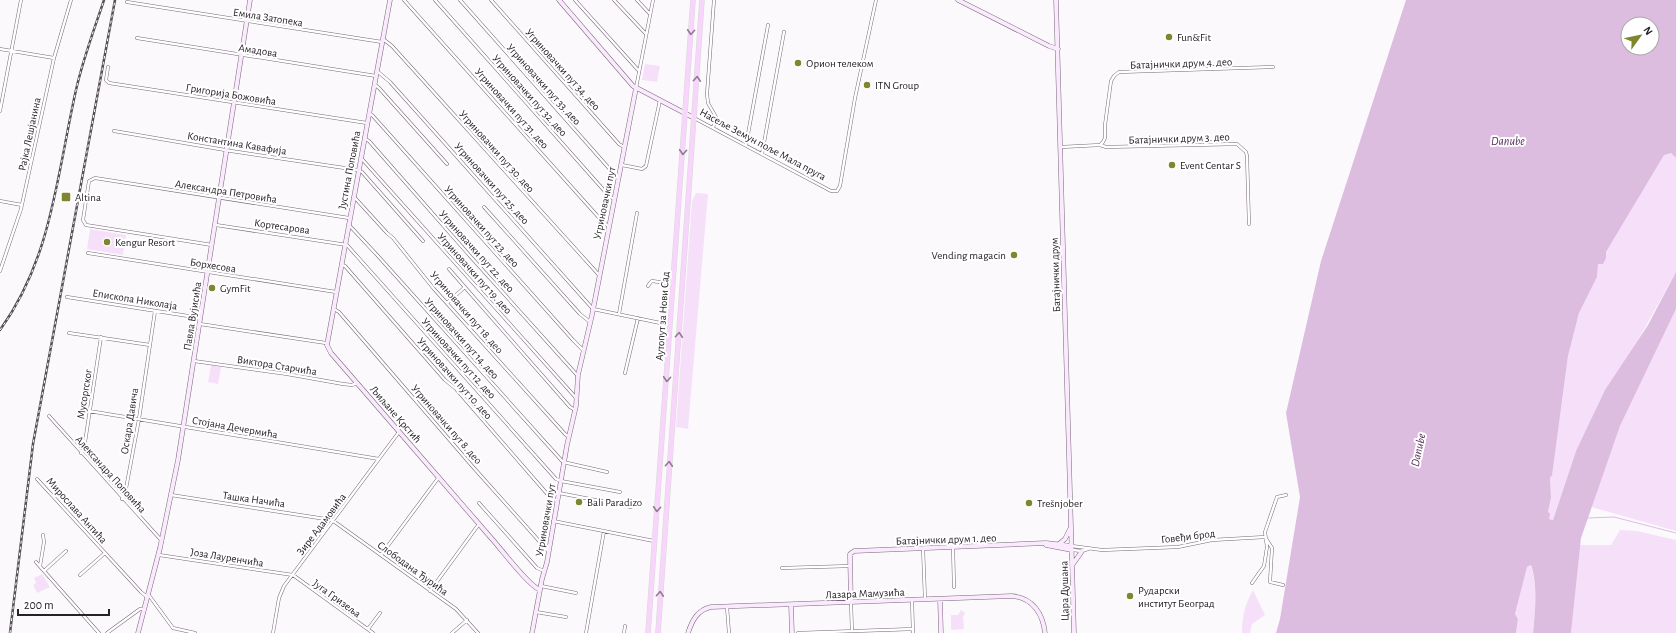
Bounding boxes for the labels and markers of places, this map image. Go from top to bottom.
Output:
marker: Fun&Fit [1164,32,1174,42]
place label: Fun&Fit [1177,32,1212,43]
marker: Орион телеком [793,58,803,68]
place label: Орион телеком [806,58,874,69]
marker: ITN Group [862,80,872,90]
place label: ITN Group [875,80,919,91]
marker: Event Centar S [1167,160,1177,170]
place label: Event Centar S [1180,160,1241,171]
marker: Altina [60,191,72,203]
place label: Altina [75,192,101,203]
marker: Kengur Resort [102,237,112,247]
place label: Kengur Resort [115,237,175,248]
place label: Vending magacin [932,250,1006,261]
marker: Vending magacin [1009,250,1019,260]
marker: GymFit [207,283,217,293]
place label: GymFit [220,283,251,294]
marker: Bali Paradizo [574,497,584,507]
place label: Bali Paradizo [587,497,642,508]
marker: Trešnjober [1024,498,1034,508]
place label: Trešnjober [1037,498,1083,509]
place label: Рударски институт Београд [1138,585,1215,609]
marker: Рударски институт Београд [1125,591,1135,601]

